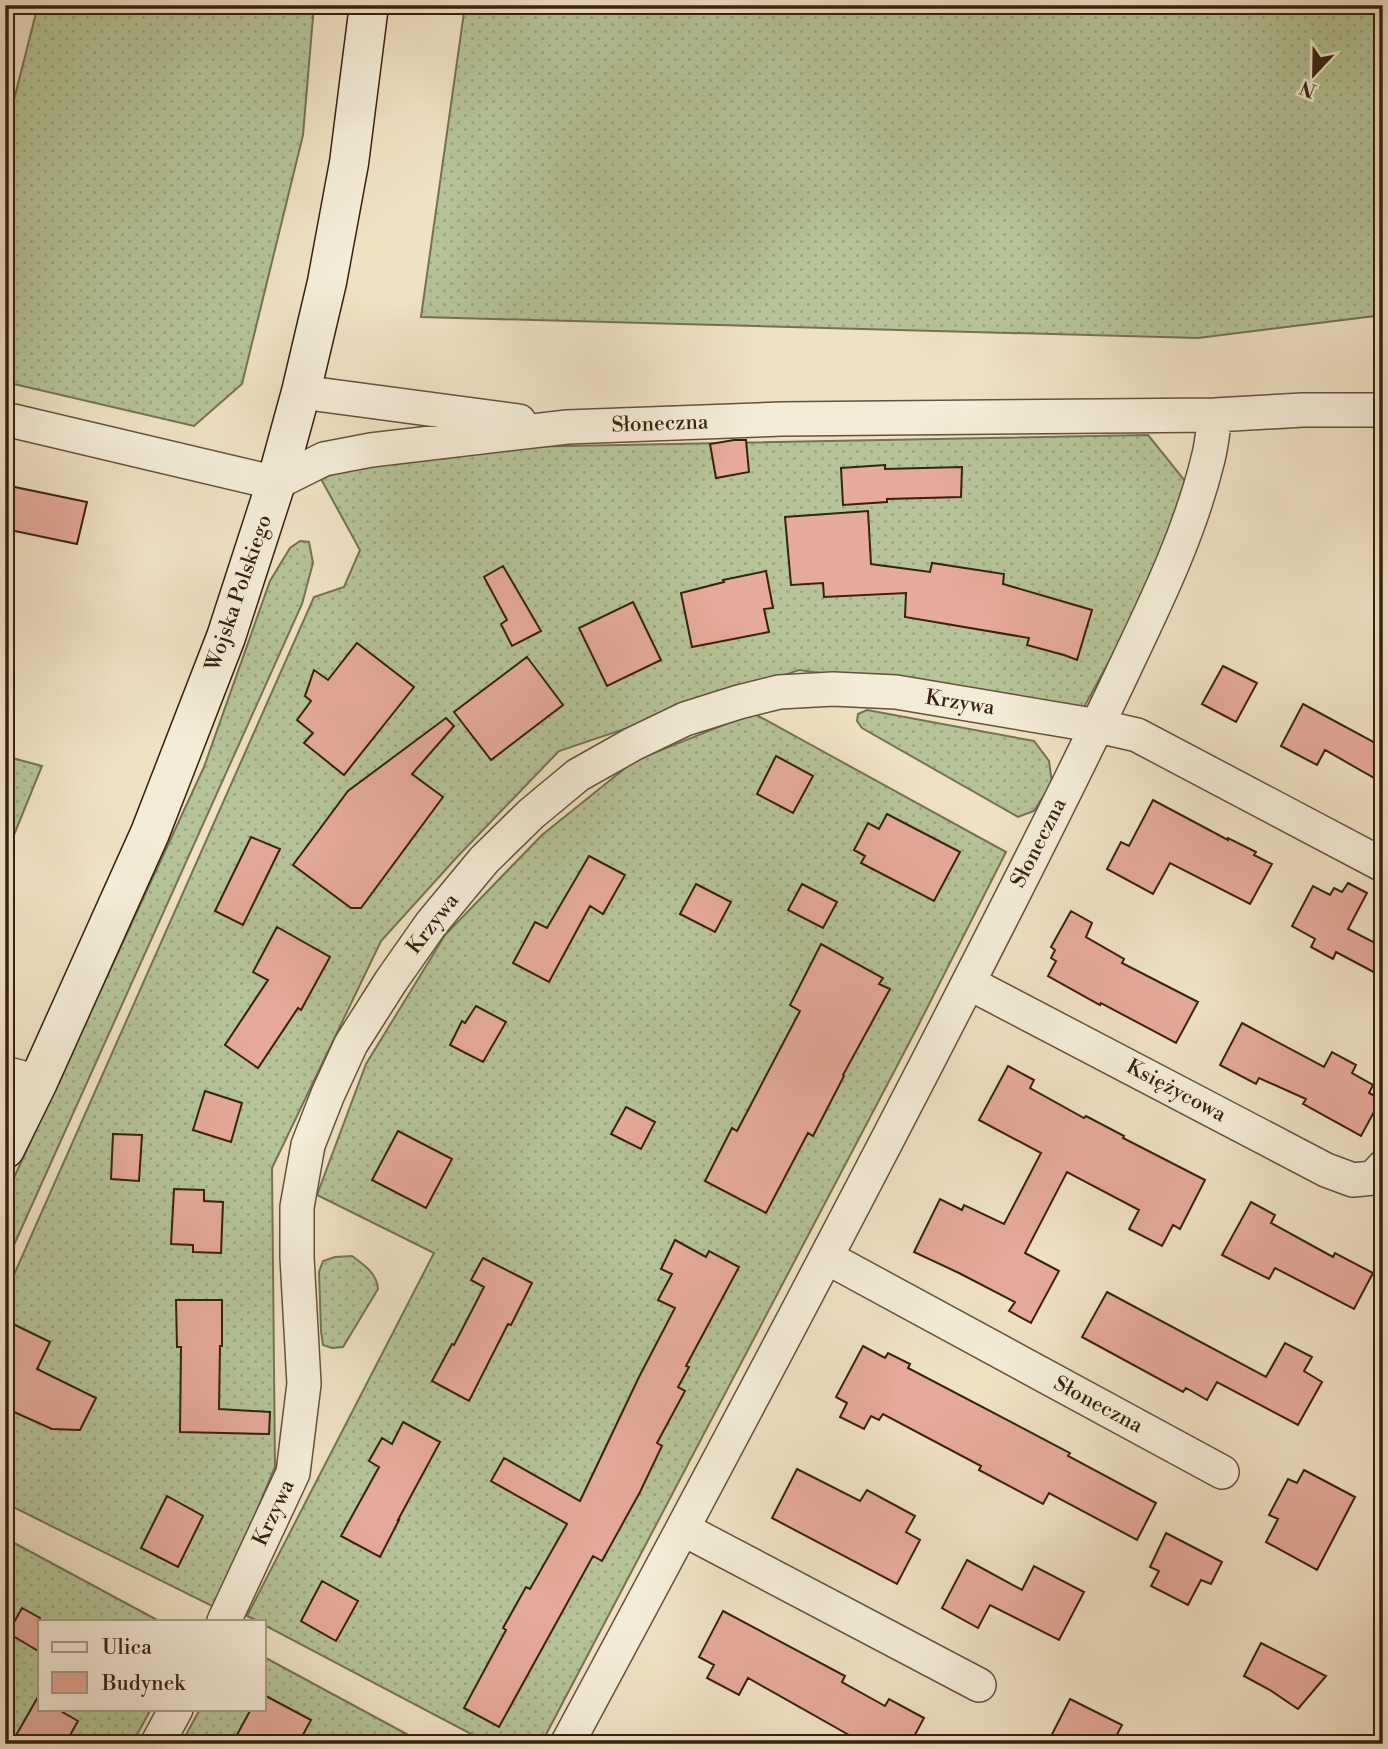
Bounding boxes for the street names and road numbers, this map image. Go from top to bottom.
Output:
street label: Słoneczna [611,409,709,439]
street label: Wojska Polskiego [200,511,278,675]
street label: Krzywa [923,685,997,721]
street label: Słoneczna [1005,794,1073,892]
street label: Krzywa [401,888,465,960]
street label: Księżycowa [1122,1054,1231,1128]
street label: Słoneczna [1049,1371,1147,1439]
street label: Krzywa [247,1476,301,1550]

